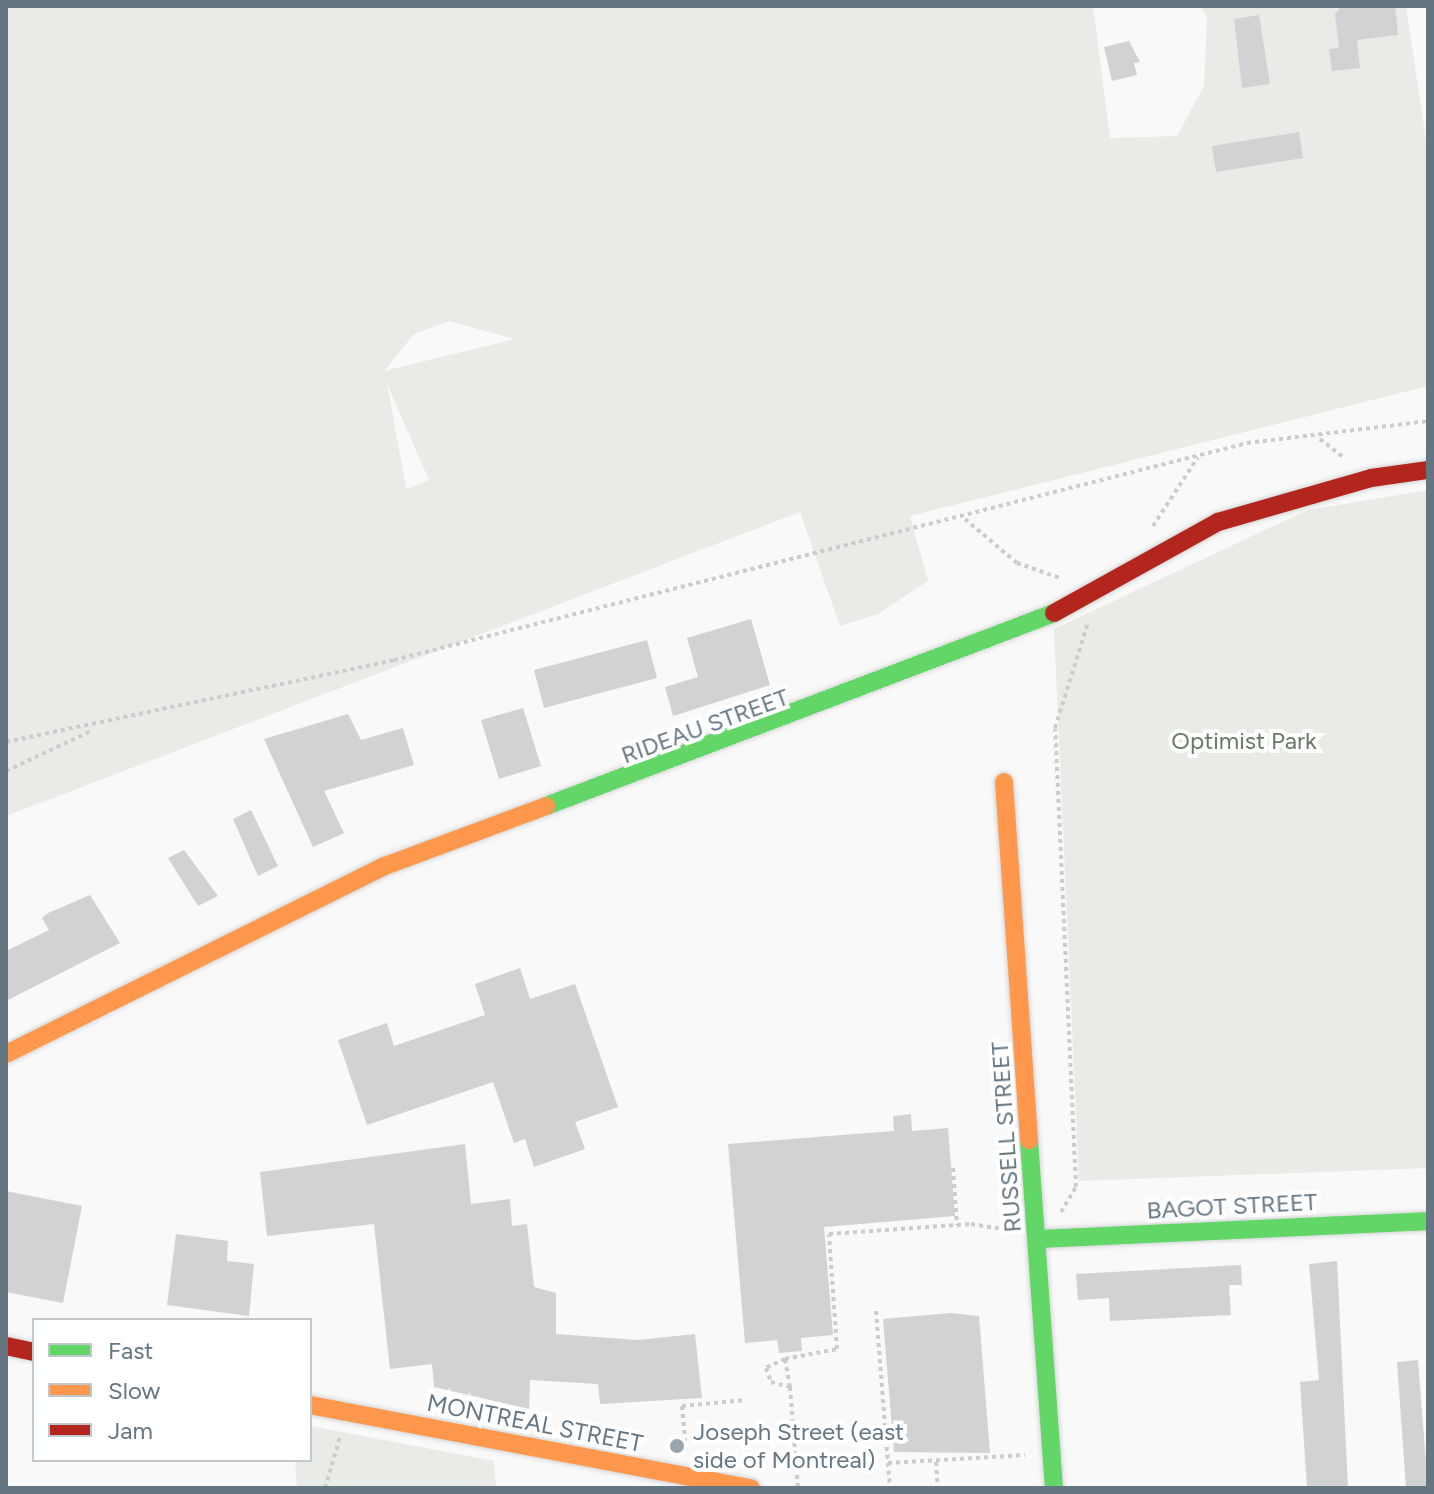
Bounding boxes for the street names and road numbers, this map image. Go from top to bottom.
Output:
street label: RIDEAU STREET [617,682,793,770]
street label: RUSSELL STREET [985,1041,1027,1233]
street label: BAGOT STREET [1146,1187,1318,1225]
street label: MONTREAL STREET [425,1388,645,1458]

